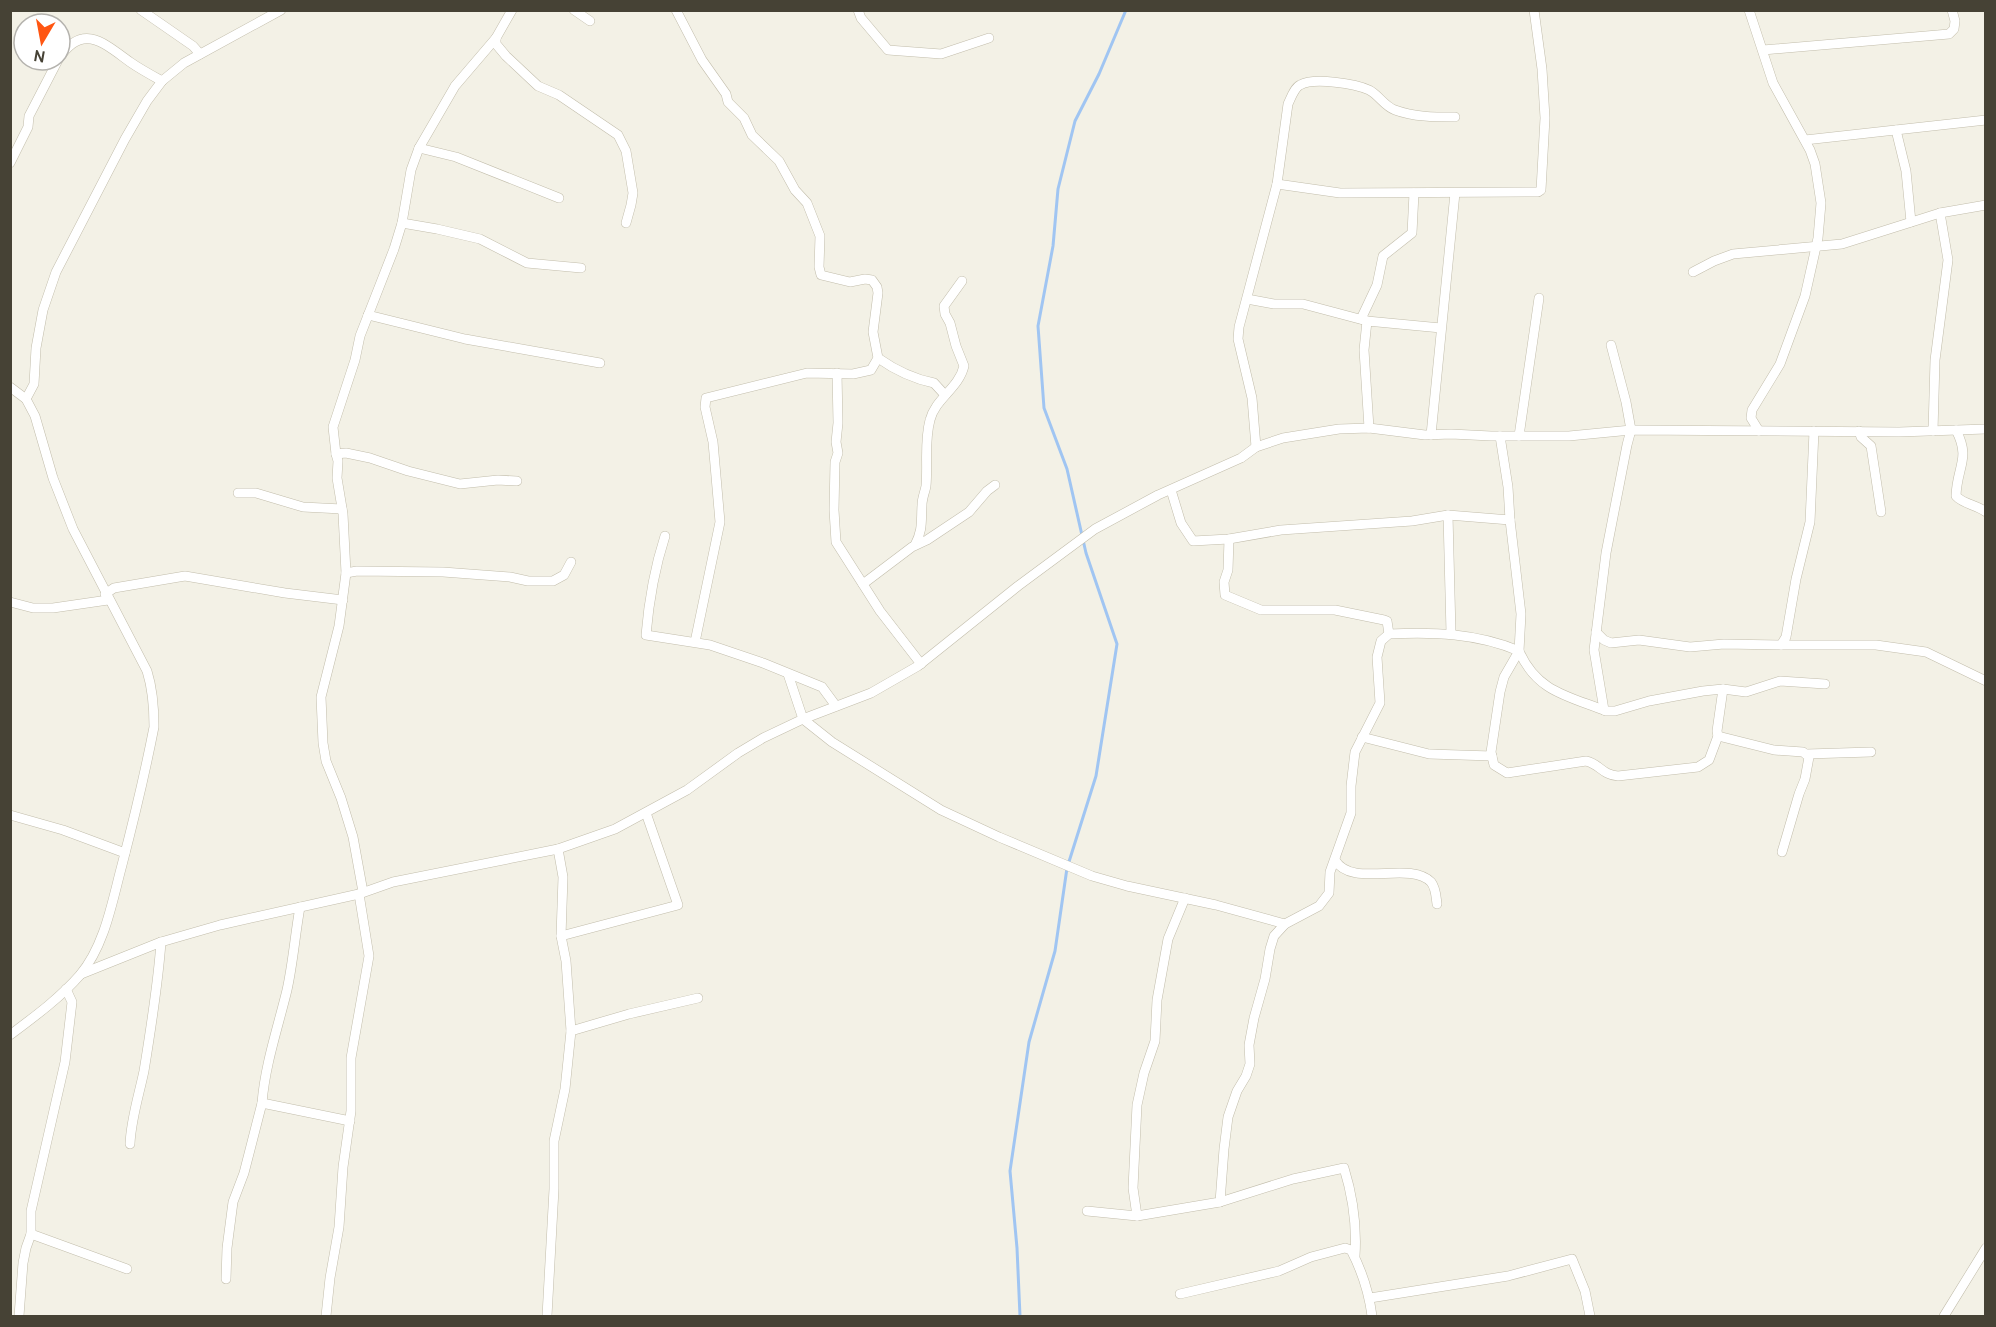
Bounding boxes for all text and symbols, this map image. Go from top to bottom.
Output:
north arrow [12,12,72,72]
text: N [32,46,47,67]

